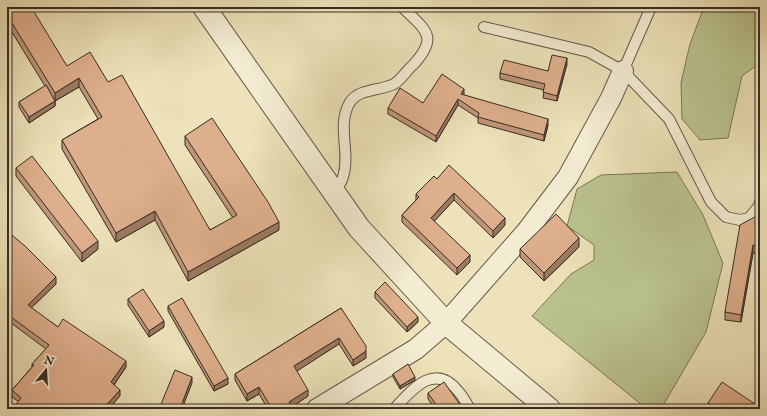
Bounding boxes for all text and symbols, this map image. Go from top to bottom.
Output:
north arrow [26,350,66,390]
text: N [41,353,57,369]

